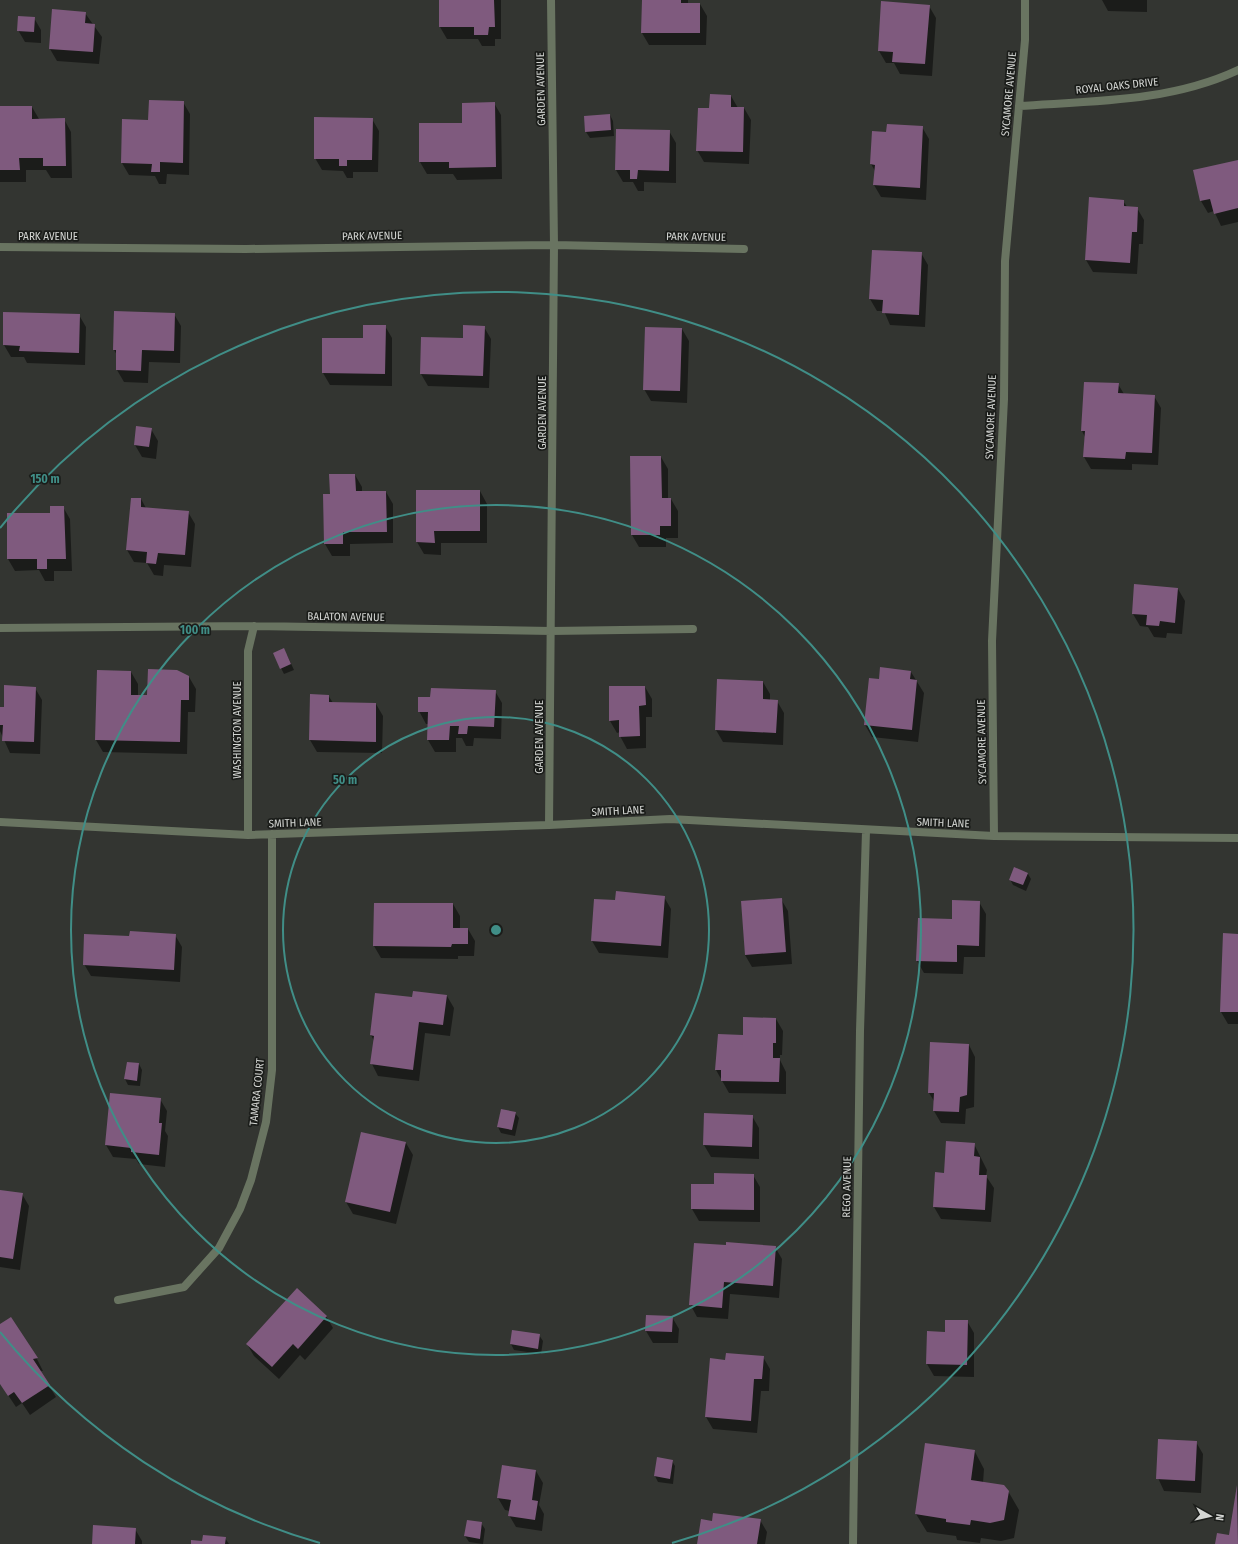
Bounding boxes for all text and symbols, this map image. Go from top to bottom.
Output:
street label: SYCAMORE AVENUE [999,51,1019,137]
street label: GARDEN AVENUE [534,52,548,126]
street label: ROYAL OAKS DRIVE [1075,75,1159,97]
street label: PARK AVENUE [342,229,402,243]
street label: PARK AVENUE [18,230,78,243]
street label: PARK AVENUE [666,230,726,244]
street label: SYCAMORE AVENUE [983,374,999,460]
street label: GARDEN AVENUE [536,376,549,450]
text: 150 m [30,472,60,486]
street label: BALATON AVENUE [307,610,385,624]
text: 100 m [180,623,210,637]
street label: WASHINGTON AVENUE [231,681,244,779]
street label: SYCAMORE AVENUE [975,699,989,785]
street label: GARDEN AVENUE [533,700,546,774]
text: 50 m [333,773,357,787]
street label: SMITH LANE [591,803,645,819]
street label: SMITH LANE [268,816,322,830]
street label: SMITH LANE [916,816,970,830]
centre of rings [489,923,503,937]
street label: TAMARA COURT [247,1057,267,1126]
street label: REGO AVENUE [840,1156,854,1218]
north arrow [1190,1496,1230,1536]
text: N [1213,1513,1226,1521]

